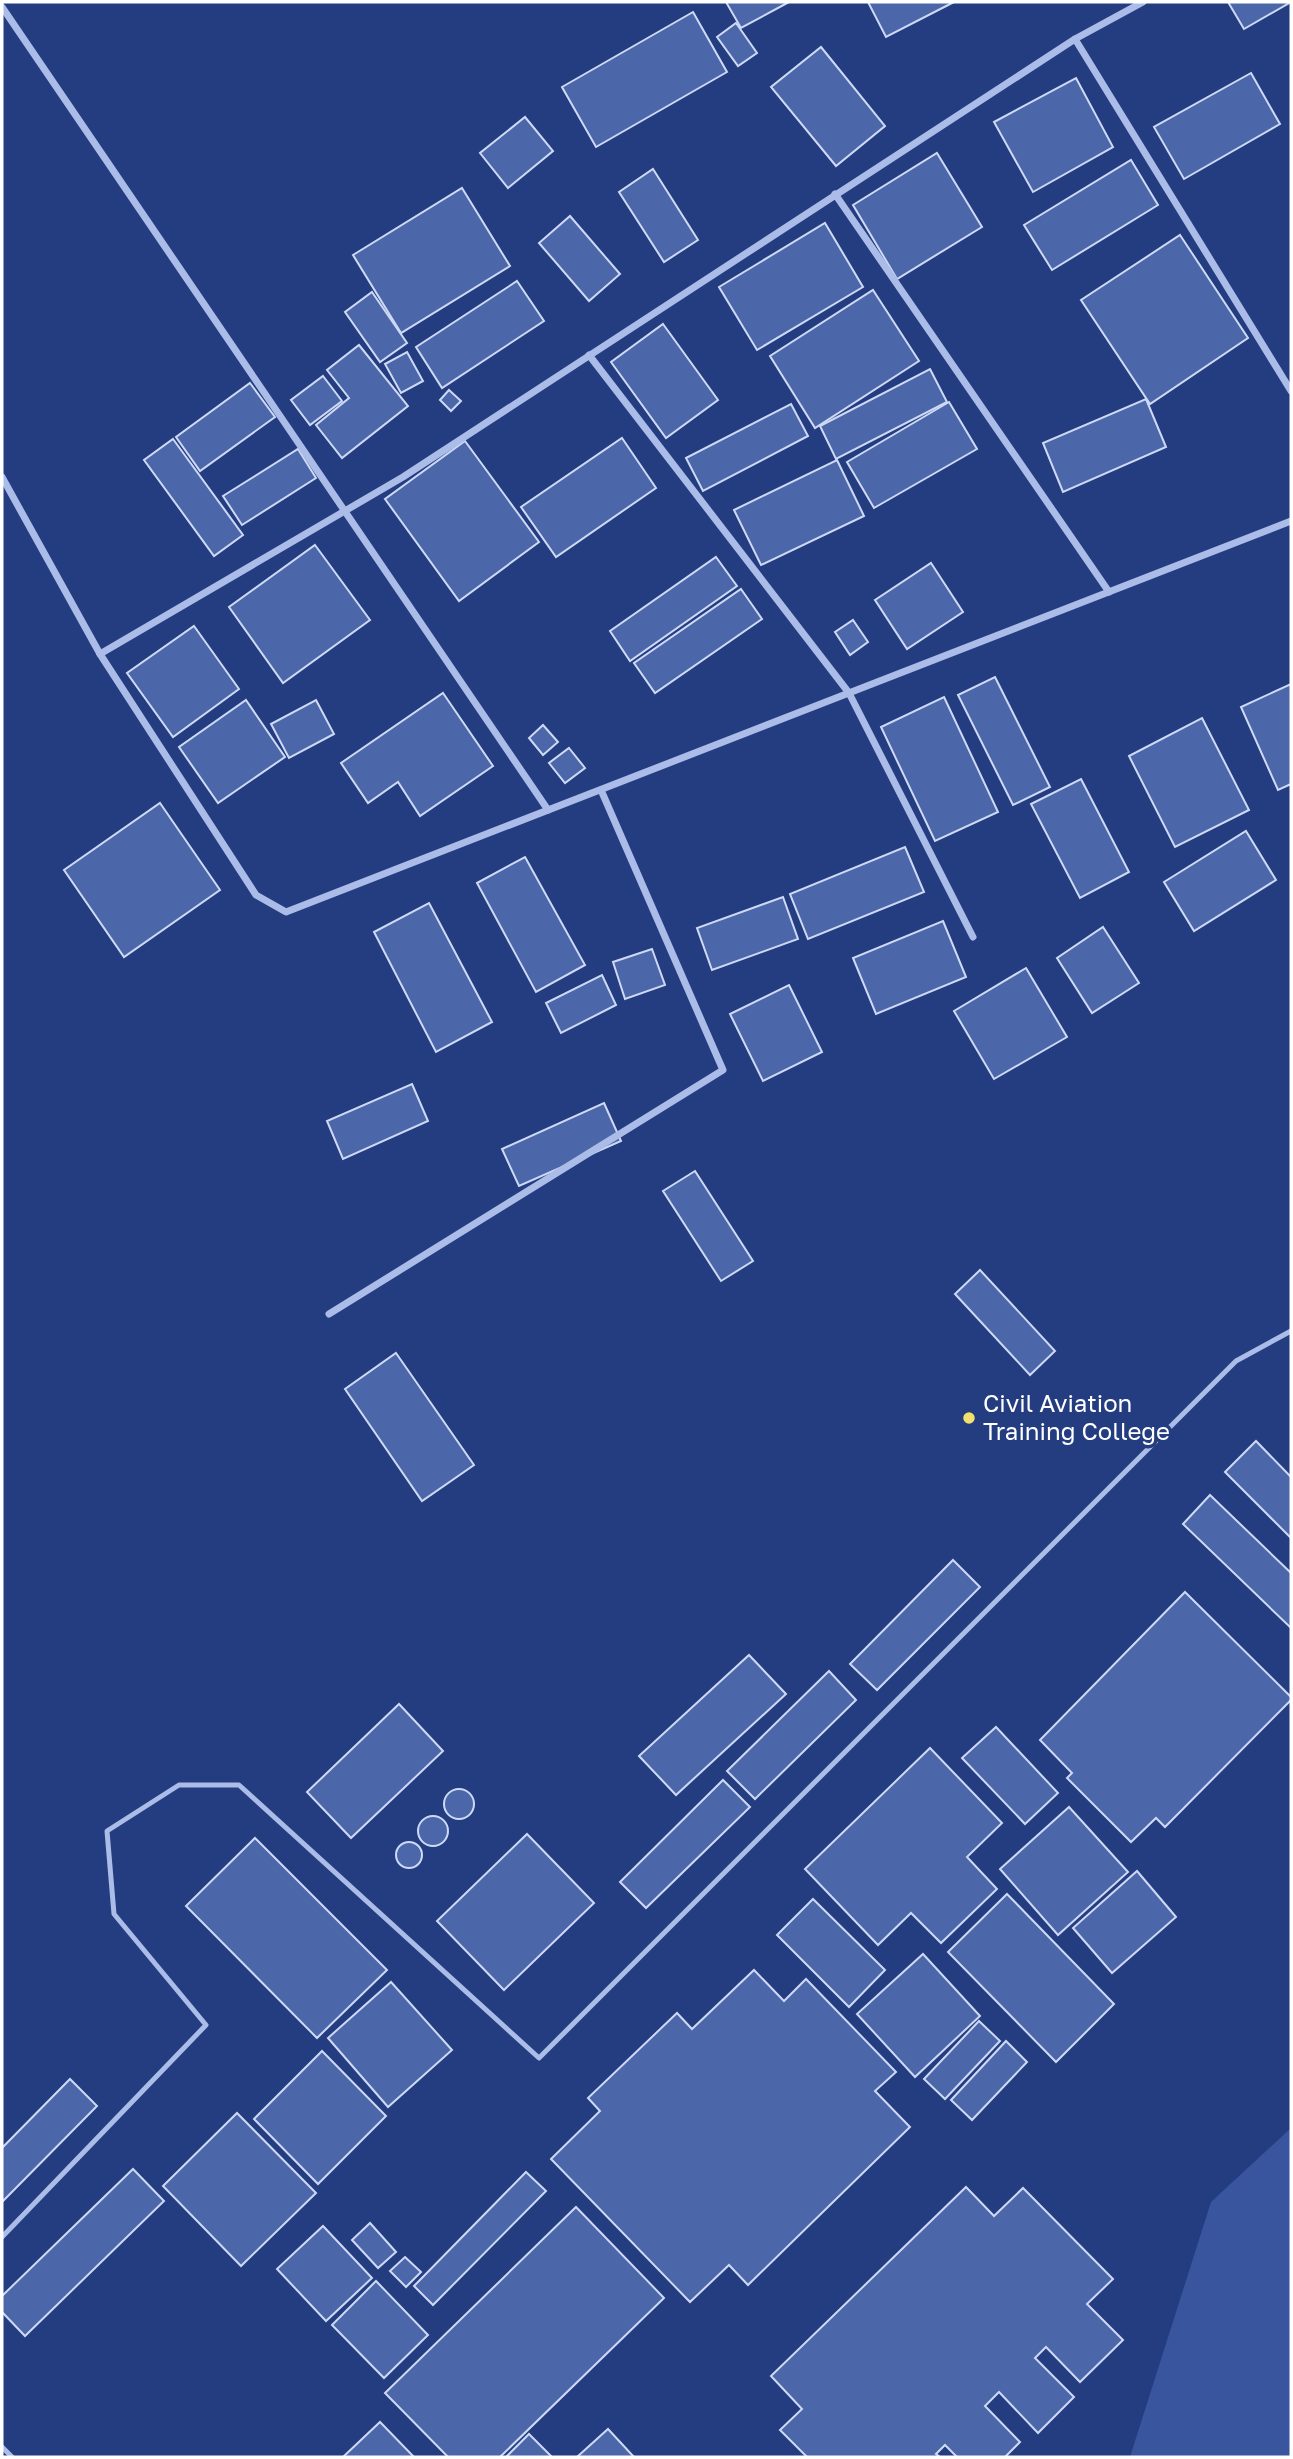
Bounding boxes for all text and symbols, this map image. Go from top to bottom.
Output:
place label: Civil Aviation Training College [983,1388,1170,1445]
marker: Civil Aviation Training College [961,1410,977,1426]

